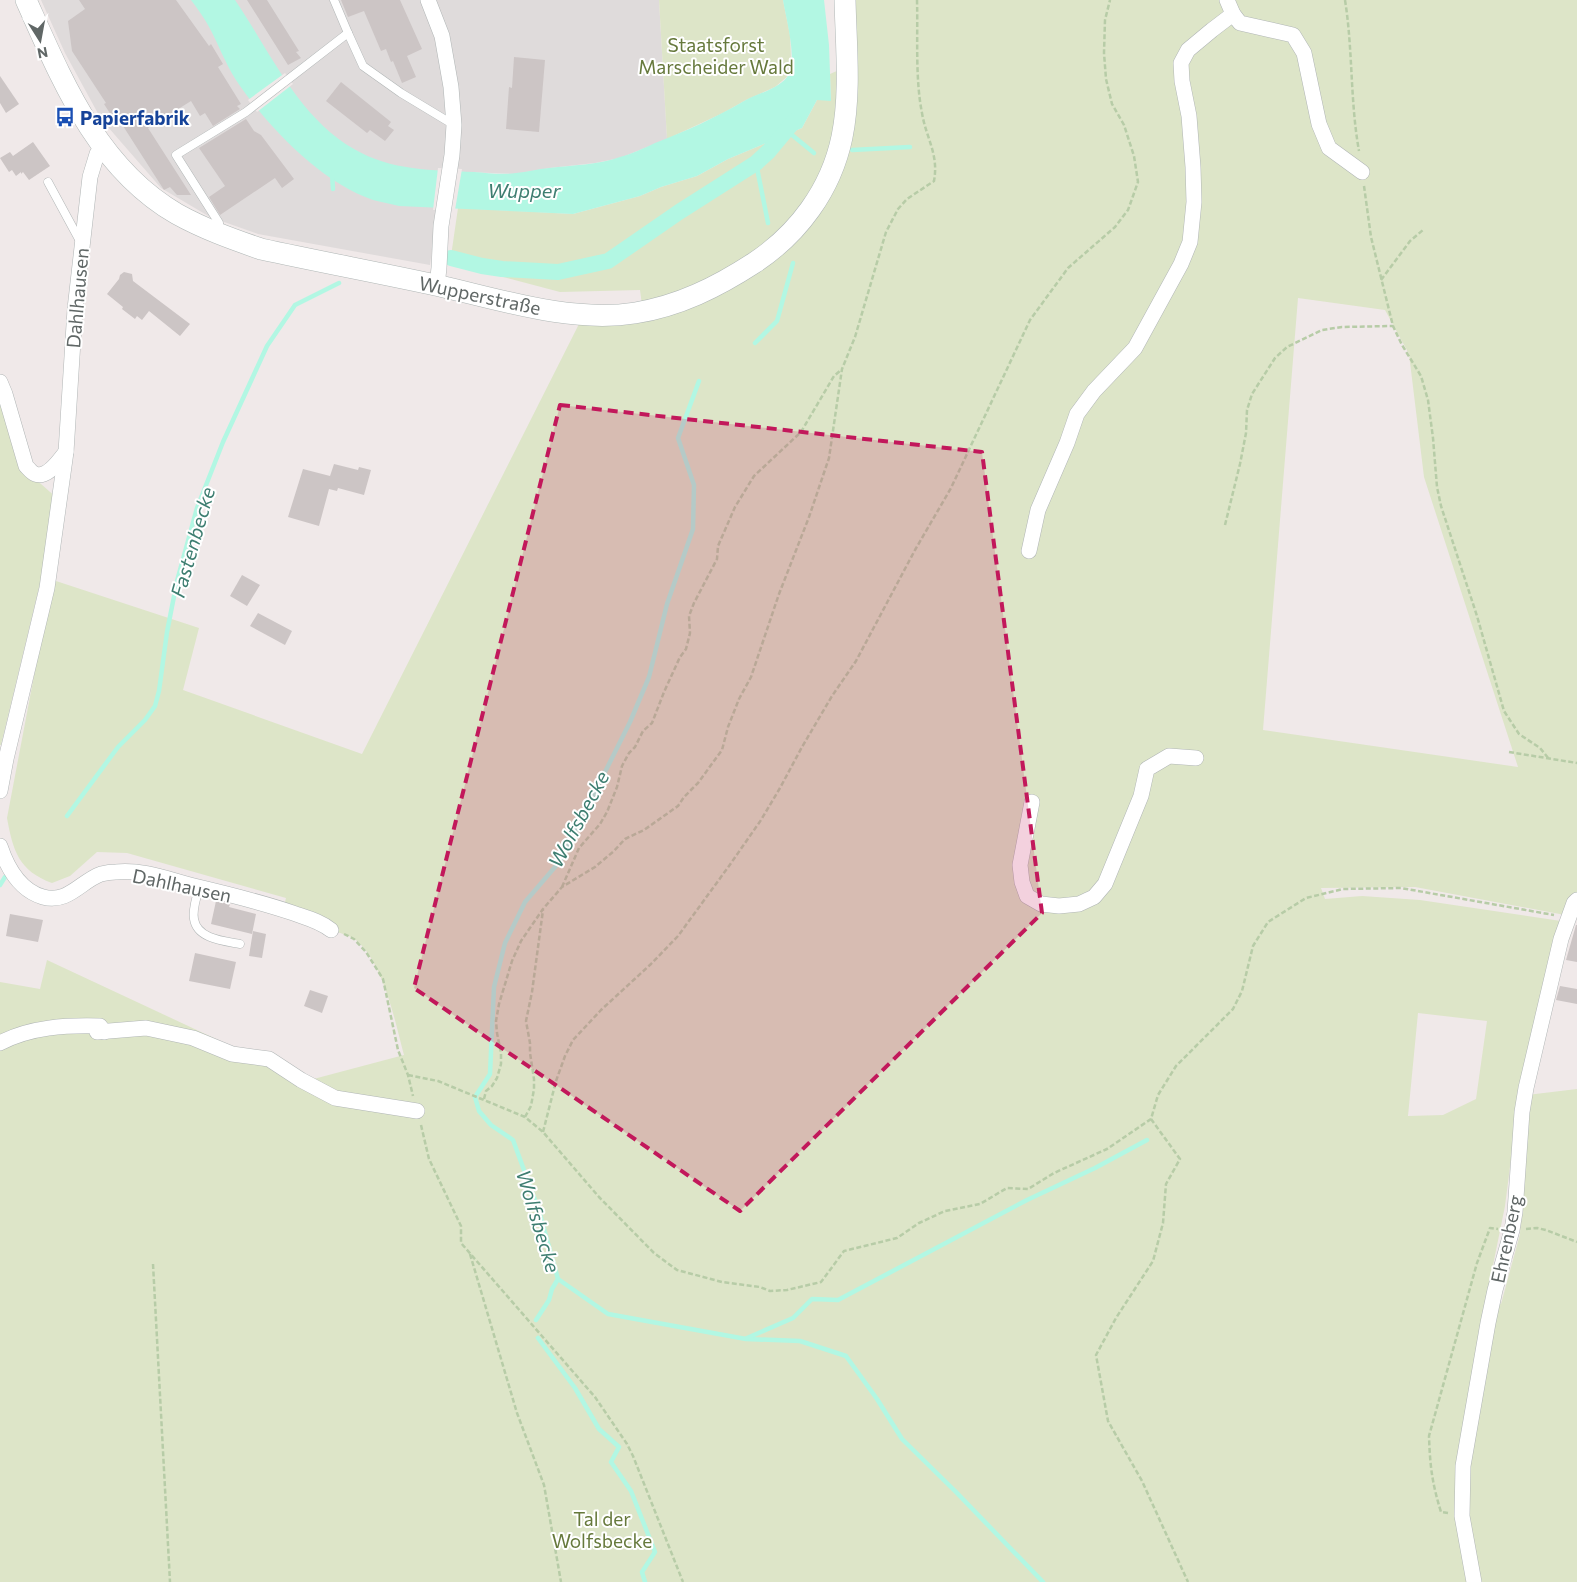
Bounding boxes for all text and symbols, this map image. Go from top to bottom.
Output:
north arrow [15,15,65,65]
park label: Staatsforst Marscheider Wald [638,33,794,78]
text: N [36,44,49,63]
bus stop icon: Papierfabrik [54,106,76,128]
place label: Papierfabrik [80,106,190,129]
water label: Wupper [488,178,561,202]
street label: Dahlhausen [61,247,93,349]
street label: Wupperstraße [417,271,543,319]
water label: Fastenbecke [165,484,219,600]
water label: Wolfsbecke [542,766,614,871]
street label: Dahlhausen [130,863,234,907]
water label: Wolfsbecke [512,1167,566,1276]
street label: Ehrenberg [1485,1193,1527,1285]
park label: Tal der Wolfsbecke [552,1507,652,1552]

